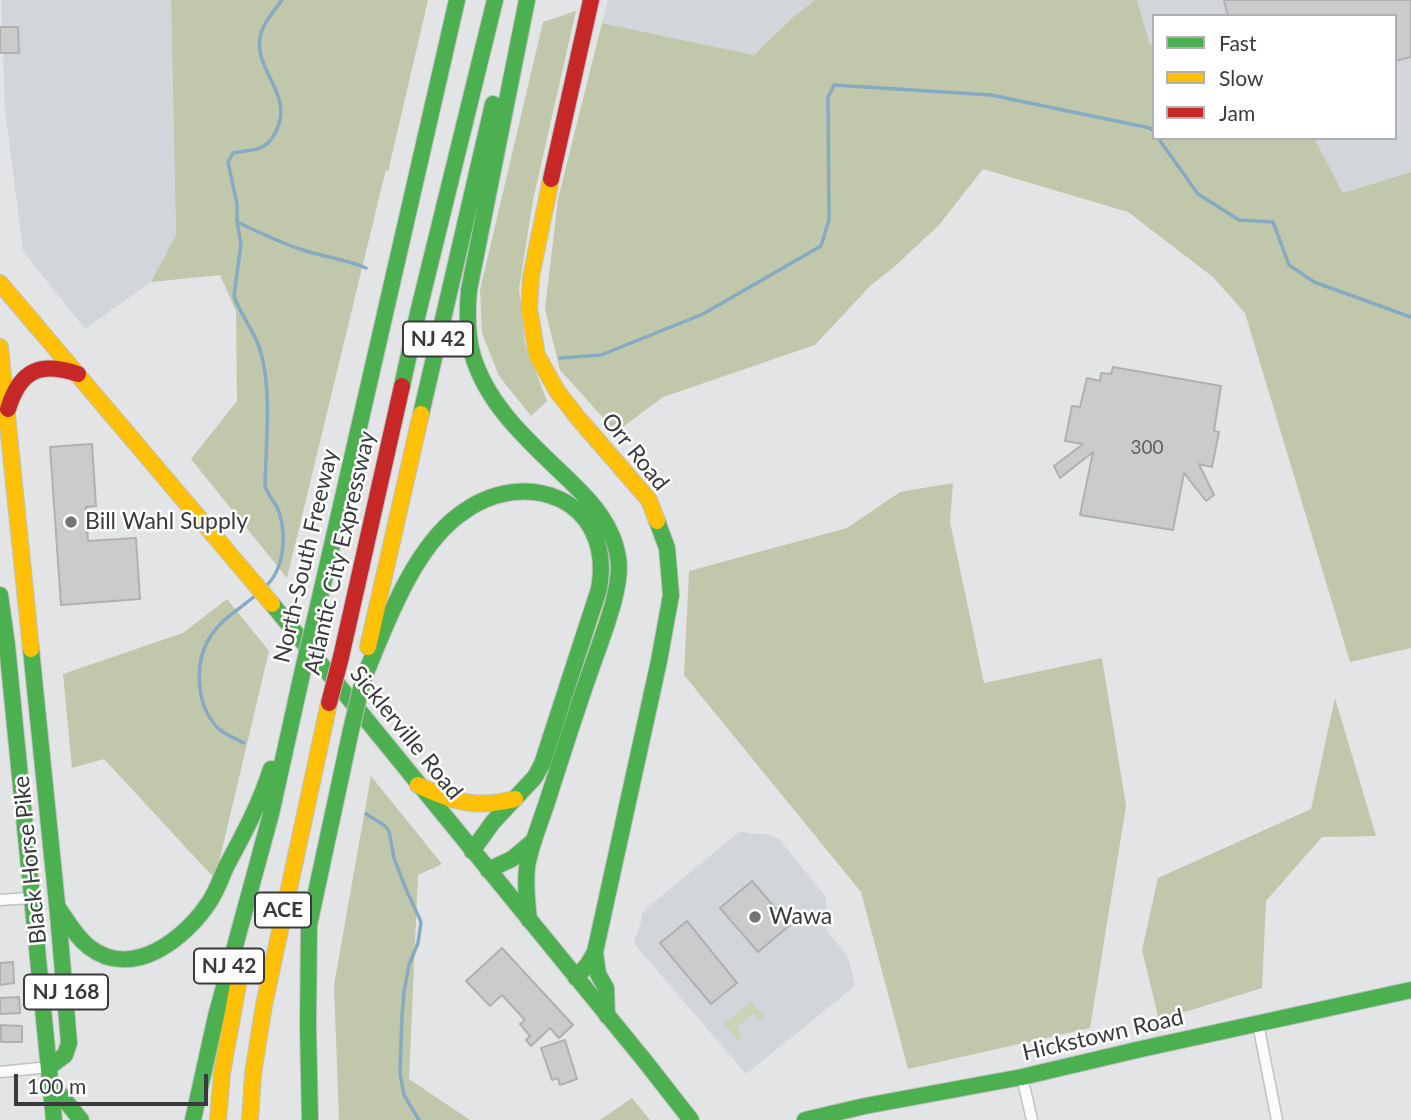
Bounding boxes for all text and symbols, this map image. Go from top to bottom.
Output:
legend [1152,14,1397,140]
text: Fast [1219,30,1256,55]
text: Slow [1219,65,1263,90]
text: Jam [1219,100,1255,125]
road number: NJ 42 [403,322,473,356]
street label: Orr Road [595,408,675,496]
street label: Atlantic City Expressway [299,429,381,677]
house number: 300 [1130,437,1164,459]
street label: North-South Freeway [268,446,344,666]
place label: Bill Wahl Supply [85,508,248,536]
marker: Bill Wahl Supply [63,514,79,530]
street label: Sicklerville Road [344,661,468,805]
street label: Black Horse Pike [7,775,53,945]
road number: ACE [255,892,311,928]
place label: Wawa [769,903,832,931]
marker: Wawa [747,909,763,925]
road number: NJ 42 [194,948,264,984]
road number: NJ 168 [24,974,108,1010]
street label: Hickstown Road [1020,1003,1186,1067]
scale bar [18,1060,212,1104]
text: 100 m [27,1073,86,1098]

